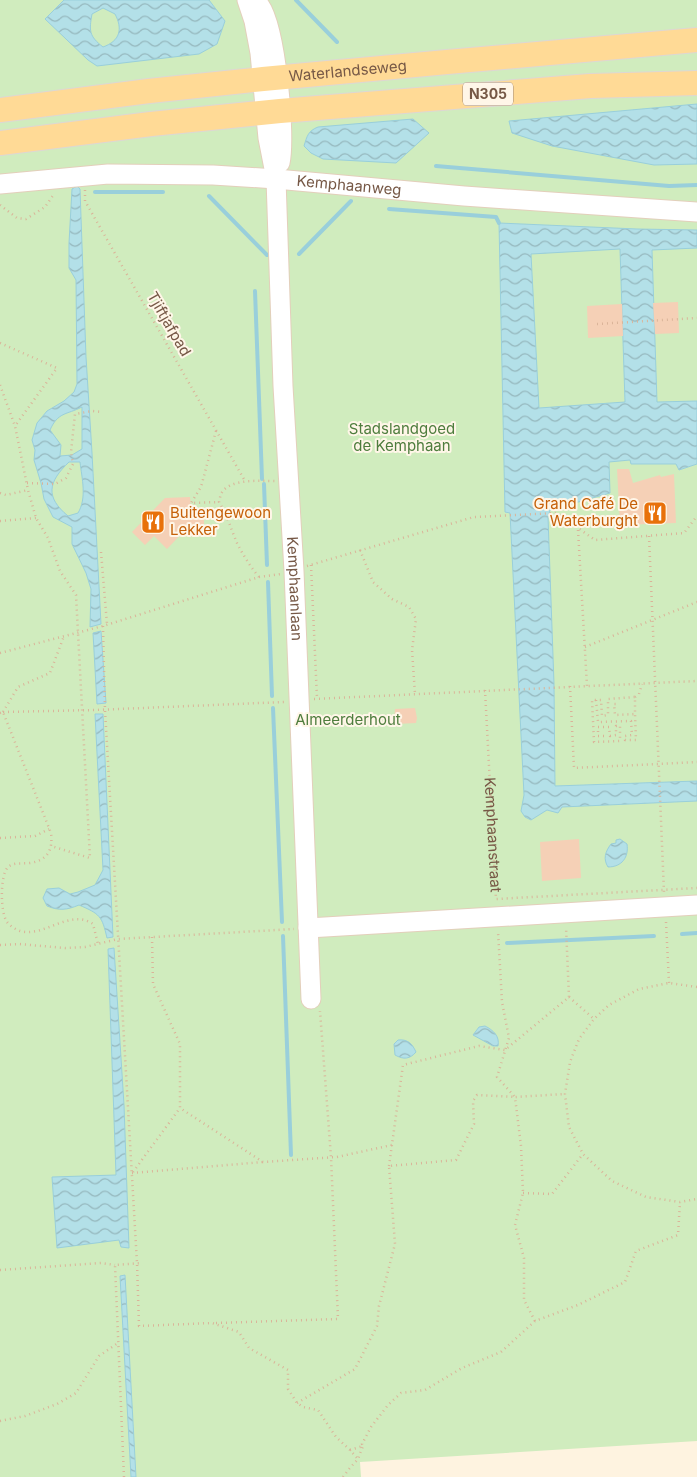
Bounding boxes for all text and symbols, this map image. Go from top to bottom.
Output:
street label: Waterlandseweg [288,56,408,86]
road number: N305 [463,82,513,106]
street label: Kemphaanweg [296,171,402,199]
street label: Tjiftjafpad [143,288,196,360]
park label: Stadslandgoed de Kemphaan [349,419,455,455]
place label: Grand Café De Waterburght [533,494,638,530]
restaurant icon: Grand Café De Waterburght [642,500,668,526]
place label: Buitengewoon Lekker [170,503,271,539]
restaurant icon: Buitengewoon Lekker [140,509,166,535]
street label: Kemphaanlaan [283,536,307,641]
park label: Almeerderhout [295,710,401,729]
street label: Kemphaanstraat [481,777,506,893]

